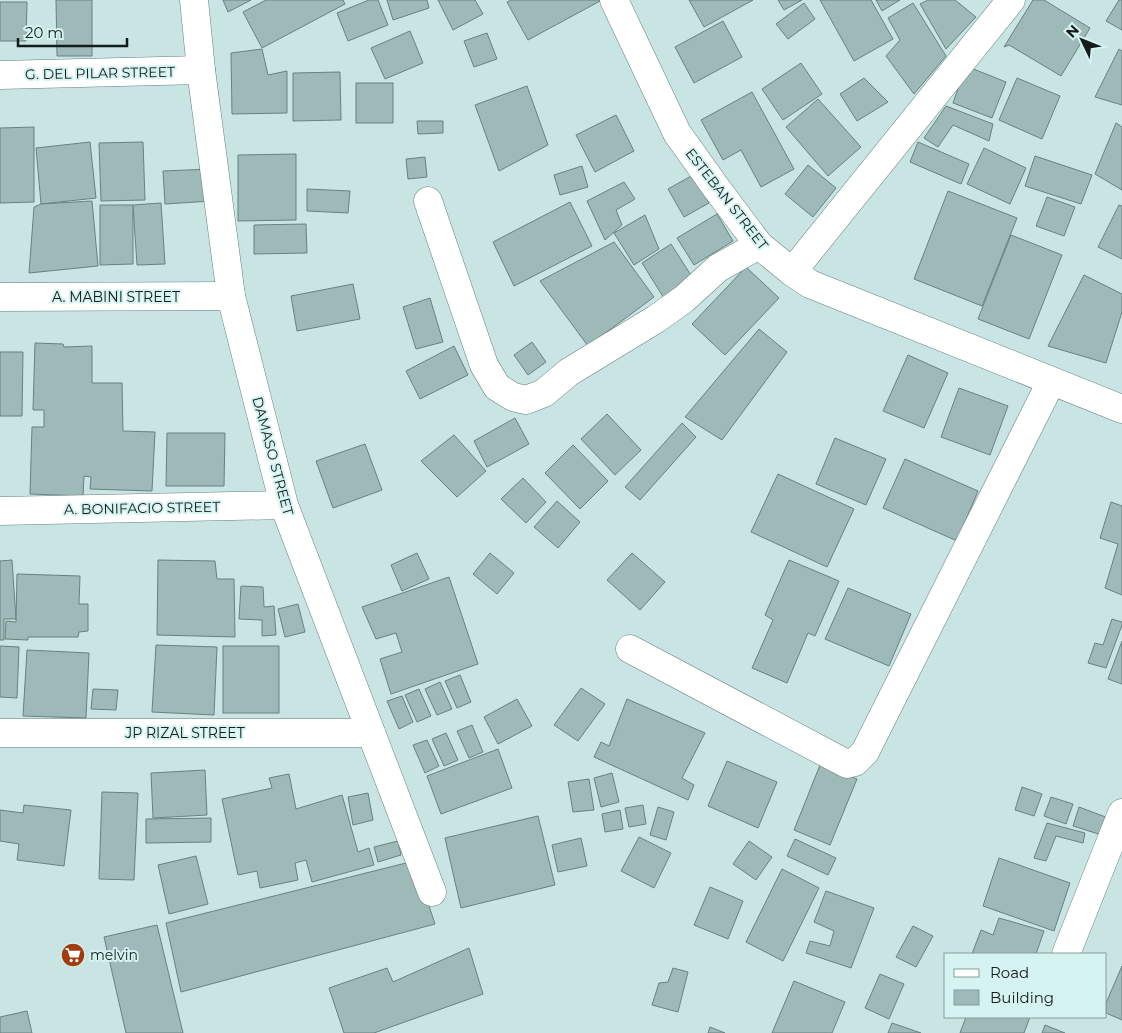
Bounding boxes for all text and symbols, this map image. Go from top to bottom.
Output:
scale bar [18,15,126,47]
north arrow [1057,15,1107,65]
text: N [1062,21,1083,41]
text: 20 m [25,23,63,42]
street label: G. DEL PILAR STREET [25,63,175,83]
street label: ESTEBAN STREET [682,145,772,253]
street label: A. MABINI STREET [52,288,180,306]
street label: DAMASO STREET [248,395,298,517]
street label: A. BONIFACIO STREET [64,498,220,518]
street label: JP RIZAL STREET [124,724,245,742]
supermarket icon: melvin [60,942,86,968]
place label: melvin [90,946,138,964]
legend [944,953,1107,1018]
text: Road [990,963,1029,982]
text: Building [990,988,1054,1007]

